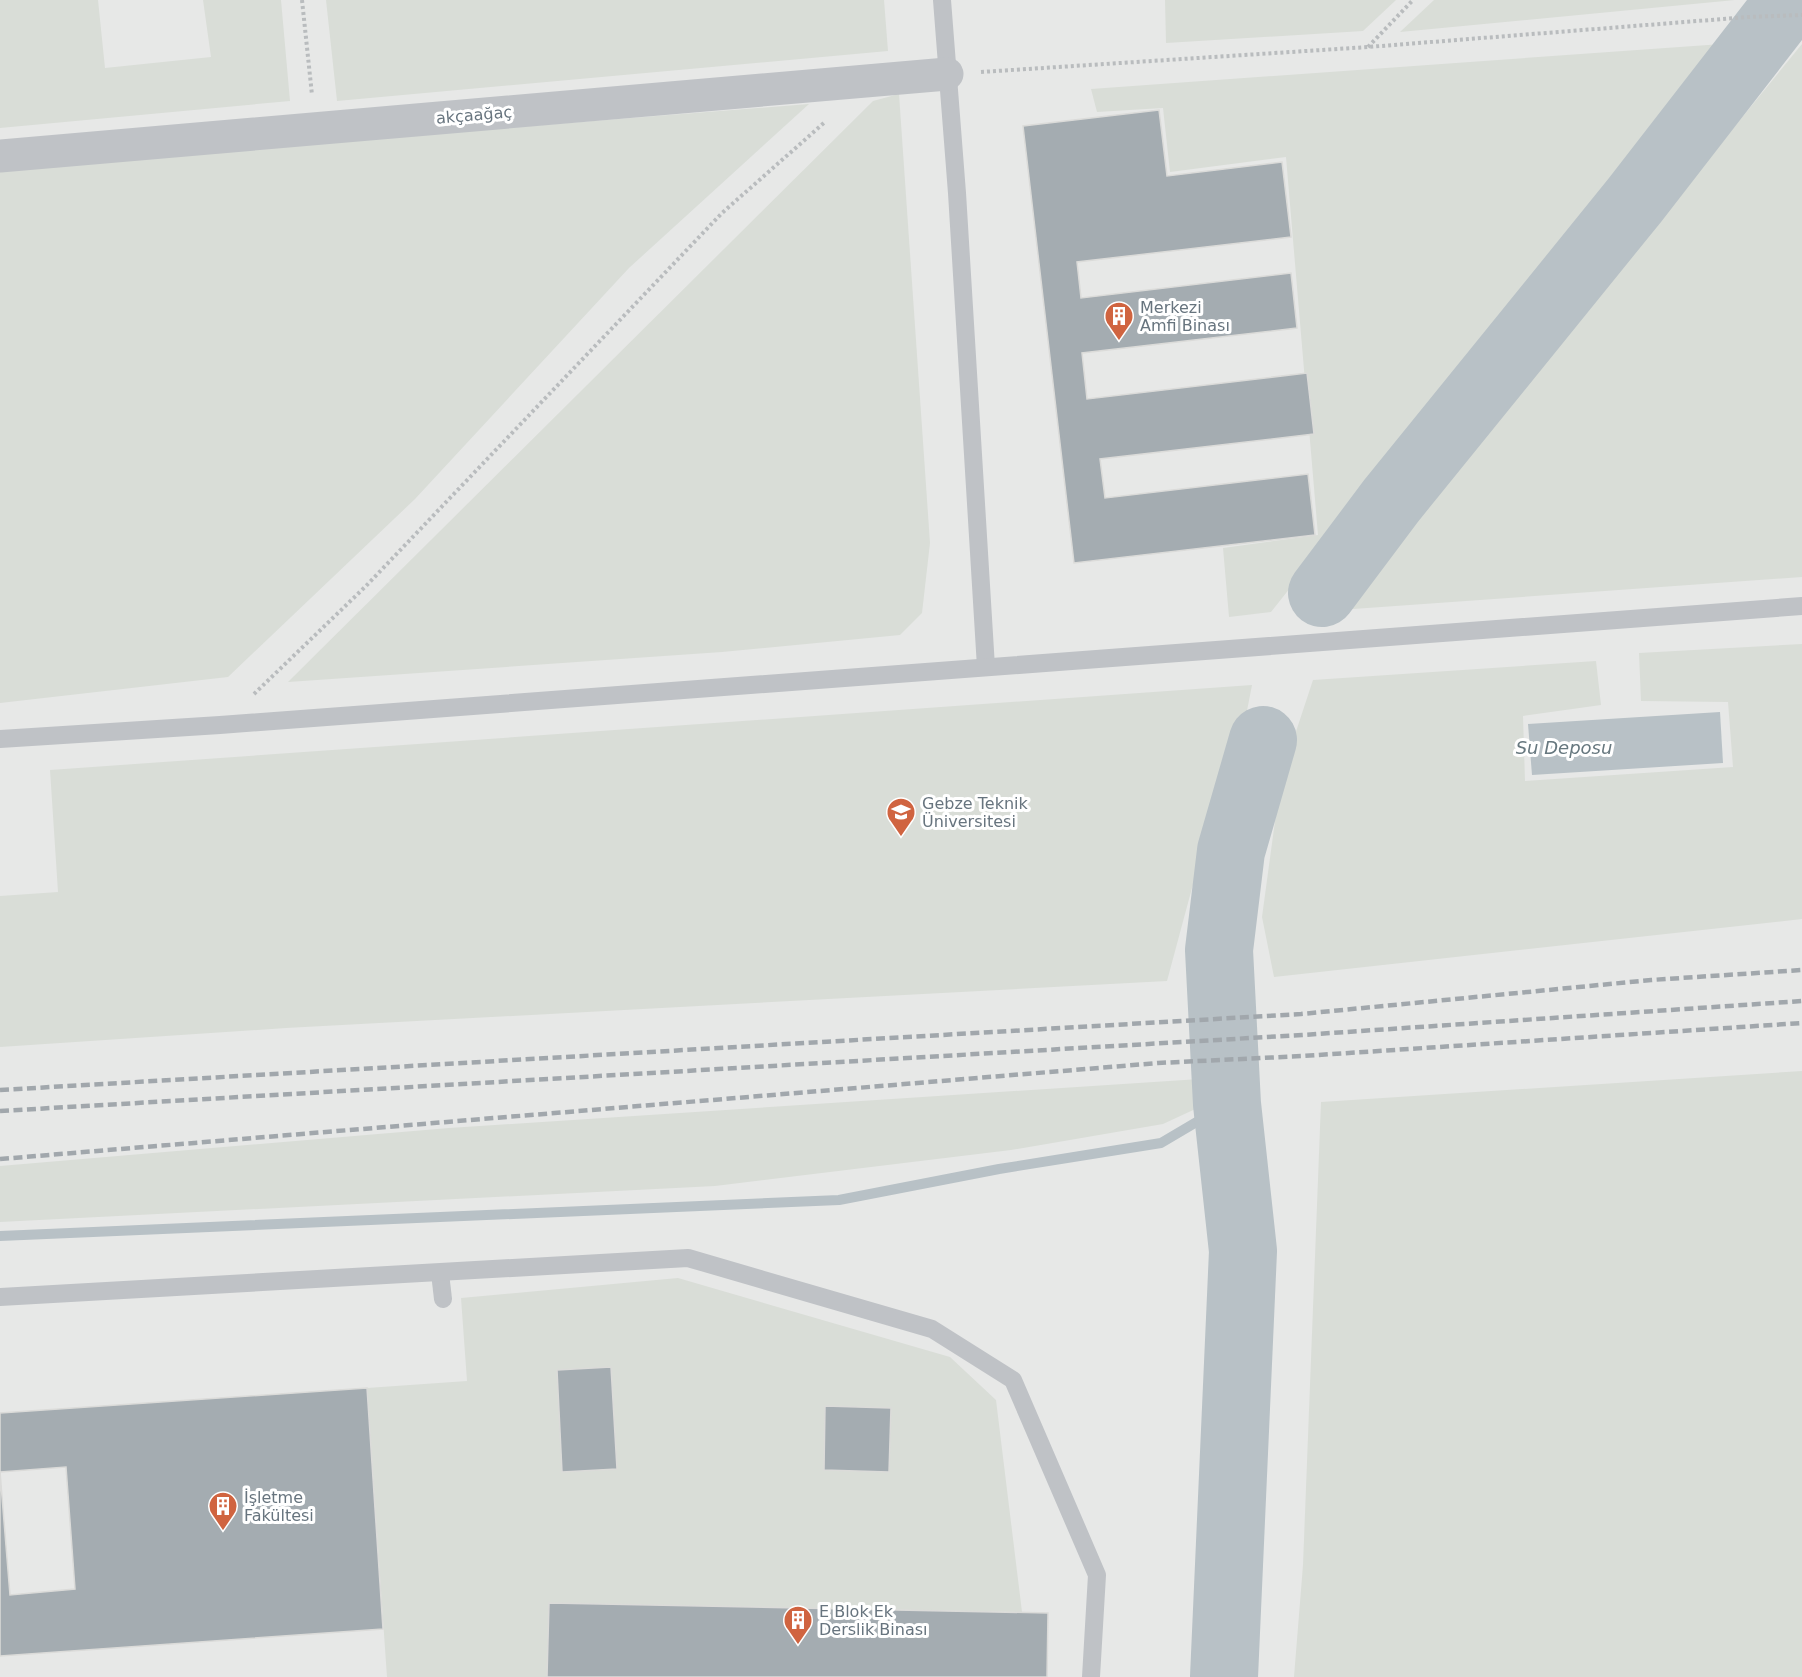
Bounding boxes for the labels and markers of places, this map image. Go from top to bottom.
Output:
place label: Merkezi Amfi Binası [1140,298,1230,335]
building icon: Merkezi Amfi Binası [1103,300,1135,342]
place label: Gebze Teknik Üniversitesi [922,794,1028,831]
school or university icon: Gebze Teknik Üniversitesi [885,796,917,838]
place label: İşletme Fakültesi [244,1488,314,1525]
building icon: İşletme Fakültesi [207,1490,239,1532]
place label: E Blok Ek Derslik Binası [819,1602,927,1639]
building icon: E Blok Ek Derslik Binası [782,1604,814,1646]

